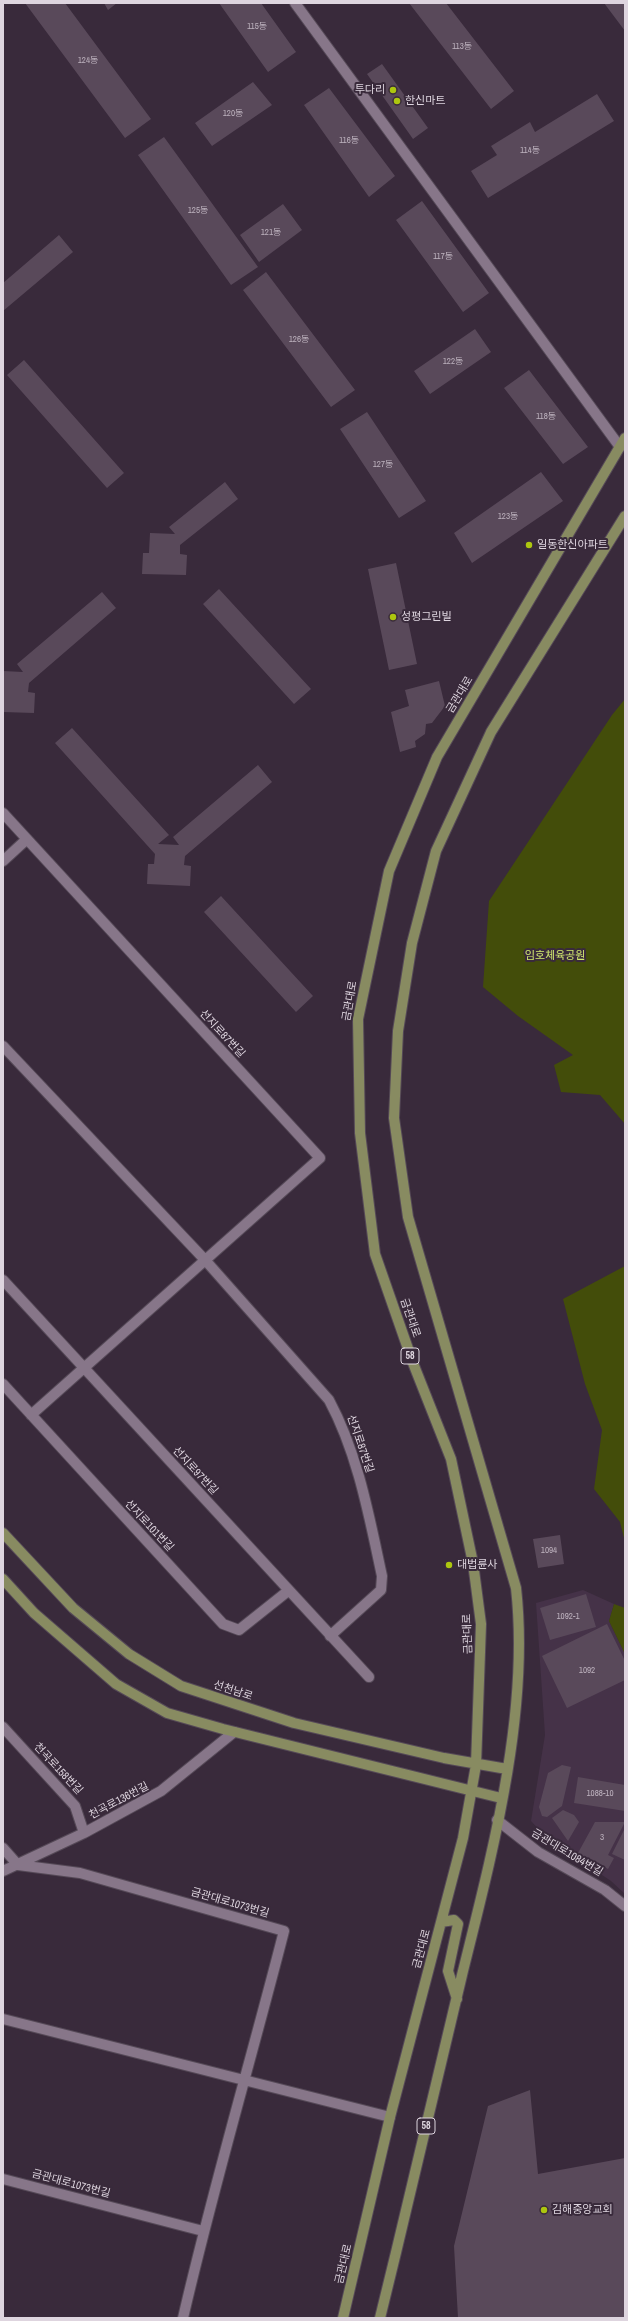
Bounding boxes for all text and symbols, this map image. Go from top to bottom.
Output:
house number: 115동 [247,22,267,32]
house number: 113동 [452,42,472,52]
house number: 124동 [78,56,98,66]
place label: 투다리 [355,83,385,97]
marker: 투다리 [388,85,398,95]
place label: 한신마트 [405,94,445,108]
marker: 한신마트 [392,96,402,106]
house number: 120동 [223,109,243,119]
house number: 116동 [339,136,359,146]
house number: 114동 [520,146,540,156]
house number: 125동 [188,206,208,216]
house number: 121동 [261,228,281,238]
house number: 117동 [433,252,453,262]
house number: 126동 [289,335,309,345]
house number: 122동 [443,357,463,367]
house number: 118동 [536,412,556,422]
house number: 127동 [373,460,393,470]
house number: 123동 [498,512,518,522]
place label: 일동한신아파트 [537,538,608,552]
marker: 일동한신아파트 [524,540,534,550]
place label: 성평그린빌 [401,610,452,624]
marker: 성평그린빌 [388,612,398,622]
street label: 금관대로 [444,674,476,716]
park label: 임호체육공원 [525,949,585,963]
street label: 금관대로 [340,980,360,1022]
street label: 선지로87번길 [196,1007,248,1061]
street label: 금관대로 [397,1297,423,1339]
road number: 58 [401,1348,419,1364]
street label: 선지로87번길 [344,1413,376,1475]
street label: 선지로97번길 [169,1444,221,1498]
street label: 선지로101번길 [122,1497,176,1555]
house number: 1094 [541,1546,557,1556]
place label: 대법륜사 [457,1558,497,1572]
marker: 대법륜사 [444,1560,454,1570]
house number: 1092-1 [557,1612,579,1622]
street label: 금관대로 [461,1614,475,1654]
house number: 1092 [579,1666,595,1676]
street label: 선천남로 [212,1678,254,1704]
street label: 천곡로158번길 [31,1740,85,1798]
street label: 천곡로136번길 [87,1780,151,1822]
house number: 1088-10 [586,1789,614,1799]
street label: 금관대로1084번길 [529,1827,605,1879]
house number: 3 [600,1833,604,1843]
street label: 금관대로1073번길 [189,1886,271,1920]
street label: 금관대로 [410,1928,434,1970]
road number: 58 [417,2118,435,2134]
street label: 금관대로1073번길 [30,2167,112,2201]
place label: 김해중앙교회 [552,2203,613,2217]
marker: 김해중앙교회 [539,2205,549,2215]
street label: 금관대로 [333,2243,355,2285]

